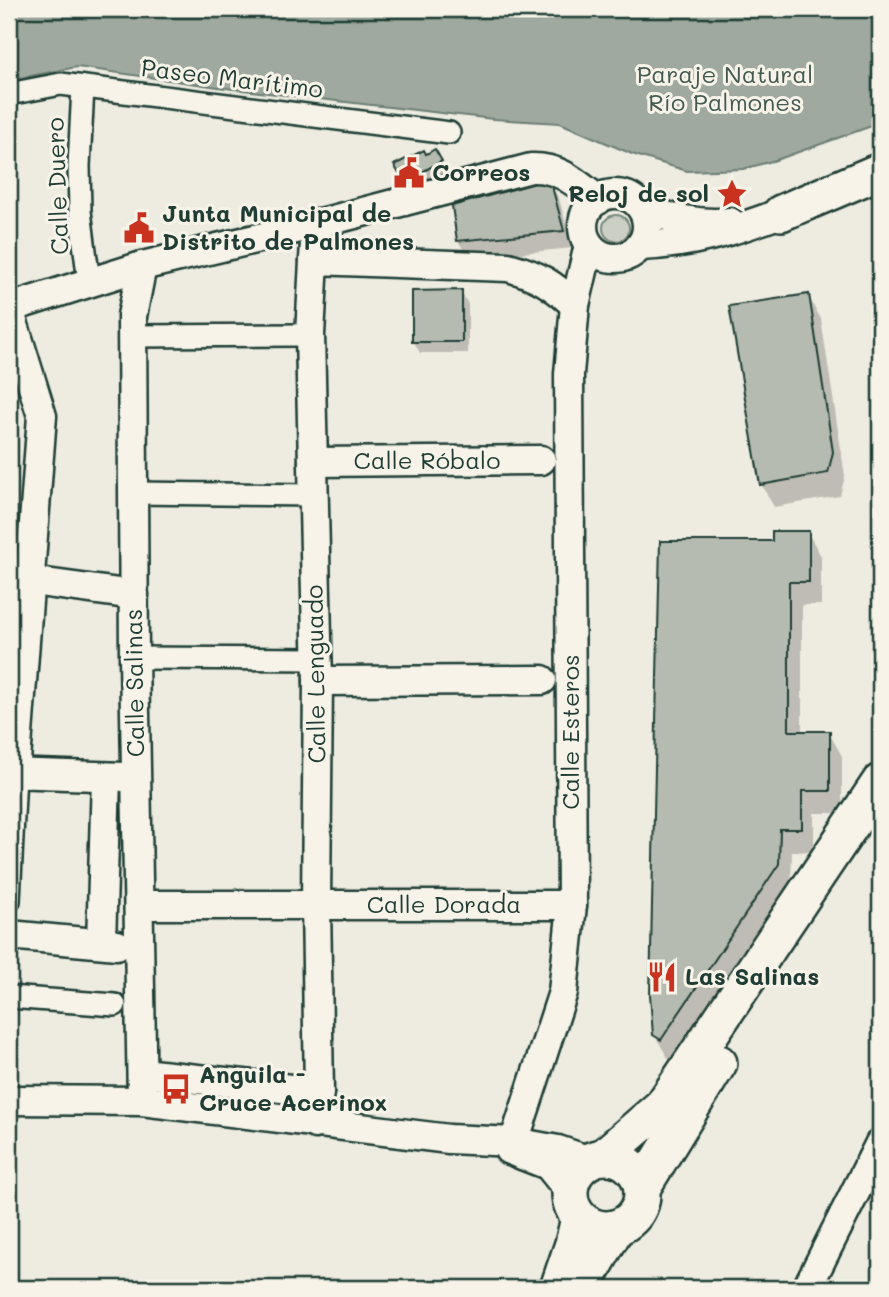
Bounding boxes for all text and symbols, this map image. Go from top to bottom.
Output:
street label: Paseo Marítimo [139,51,325,104]
park label: Paraje Natural Río Palmones [637,58,813,117]
street label: Calle Duero [39,117,74,255]
public building icon: Correos [392,156,426,190]
place label: Correos [432,156,530,187]
place label: Reloj de sol [568,177,709,208]
place icon: Reloj de sol [715,177,749,211]
place label: Junta Municipal de Distrito de Palmones [162,197,414,256]
public building icon: Junta Municipal de Distrito de Palmones [122,211,156,245]
street label: Calle Róbalo [354,444,500,475]
street label: Calle Lenguado [297,584,332,764]
street label: Calle Salinas [117,609,150,757]
street label: Calle Esteros [554,654,585,810]
street label: Calle Dorada [367,888,521,919]
restaurant icon: Las Salinas [645,960,679,994]
place label: Las Salinas [685,960,819,991]
place label: Anguila - Cruce Acerinox [199,1058,387,1117]
bus stop icon: Anguila - Cruce Acerinox [159,1072,193,1106]

